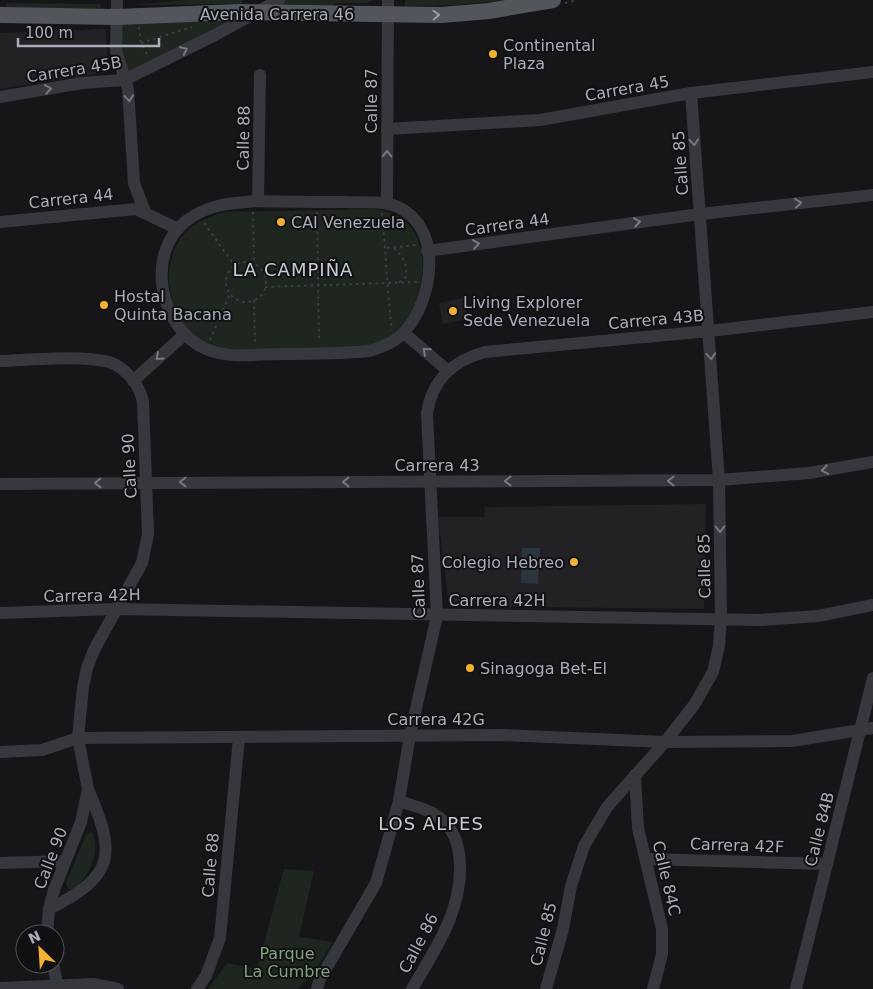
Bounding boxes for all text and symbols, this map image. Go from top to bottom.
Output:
street label: Avenida Carrera 46 [200,5,354,24]
one-way arrow [433,10,441,20]
scale bar [18,15,159,47]
text: 100 m [25,24,73,42]
place label: Continental Plaza [503,36,595,73]
one-way arrow [178,47,187,57]
marker: Continental Plaza [487,48,499,60]
street label: Carrera 45B [25,53,123,86]
street label: Calle 87 [362,68,381,134]
street label: Carrera 45 [583,72,671,105]
one-way arrow [44,84,52,94]
one-way arrow [123,95,134,103]
street label: Calle 88 [233,105,254,171]
street label: Calle 85 [669,130,692,196]
one-way arrow [689,138,700,146]
one-way arrow [382,150,392,158]
street label: Carrera 44 [28,185,114,212]
one-way arrow [794,198,802,209]
street label: Carrera 44 [464,209,551,240]
place label: CAI Venezuela [291,213,405,232]
marker: CAI Venezuela [275,216,287,228]
one-way arrow [633,217,641,228]
one-way arrow [471,240,480,250]
district label: LA CAMPIÑA [233,259,353,280]
place label: Hostal Quinta Bacana [114,287,232,324]
place label: Living Explorer Sede Venezuela [463,293,590,330]
marker: Hostal Quinta Bacana [98,299,110,311]
marker: Living Explorer Sede Venezuela [447,305,459,317]
street label: Carrera 43B [607,306,705,333]
one-way arrow [422,348,431,357]
one-way arrow [155,351,164,360]
one-way arrow [705,353,716,361]
street label: Calle 90 [118,433,141,499]
street label: Carrera 43 [394,456,480,475]
one-way arrow [821,465,829,475]
one-way arrow [504,476,512,486]
one-way arrow [666,476,674,486]
one-way arrow [179,477,186,487]
one-way arrow [341,477,349,487]
one-way arrow [94,478,102,488]
one-way arrow [715,526,725,533]
street label: Calle 85 [694,533,715,599]
street label: Calle 87 [408,553,429,619]
place label: Colegio Hebreo [441,553,564,572]
marker: Colegio Hebreo [568,556,580,568]
street label: Carrera 42H [43,585,141,606]
street label: Carrera 42H [448,591,546,610]
place label: Sinagoga Bet-El [480,659,607,678]
marker: Sinagoga Bet-El [464,662,476,674]
street label: Carrera 42G [387,710,485,729]
street label: Calle 84B [801,790,838,868]
district label: LOS ALPES [378,813,484,834]
street label: Calle 90 [30,824,71,892]
street label: Calle 88 [198,832,223,898]
street label: Carrera 42F [689,834,784,857]
street label: Calle 84C [649,839,684,917]
street label: Calle 85 [526,900,561,968]
street label: Calle 86 [395,910,442,976]
north arrow [15,924,65,974]
text: N [26,927,43,947]
park label: Parque La Cumbre [244,944,330,981]

